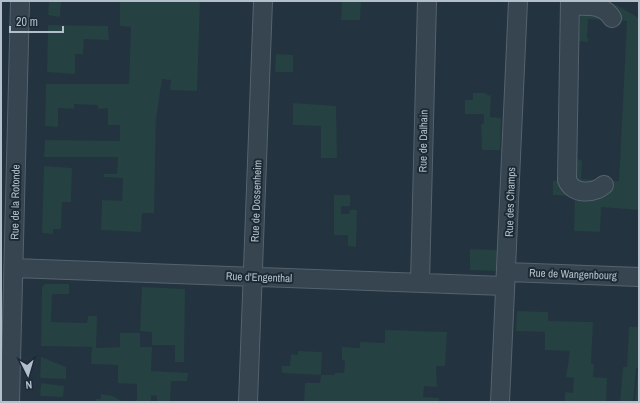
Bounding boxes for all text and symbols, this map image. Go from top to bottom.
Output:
scale bar [10,8,63,34]
text: 20 m [16,14,38,30]
street label: Rue de Dalhain [415,110,431,172]
street label: Rue de Dossenheim [248,160,264,242]
street label: Rue de la Rotonde [7,164,23,240]
street label: Rue des Champs [502,166,518,237]
street label: Rue de Wangenbourg [529,265,617,283]
street label: Rue d'Engenthal [226,269,292,285]
north arrow [8,355,48,395]
text: N [25,378,33,392]

